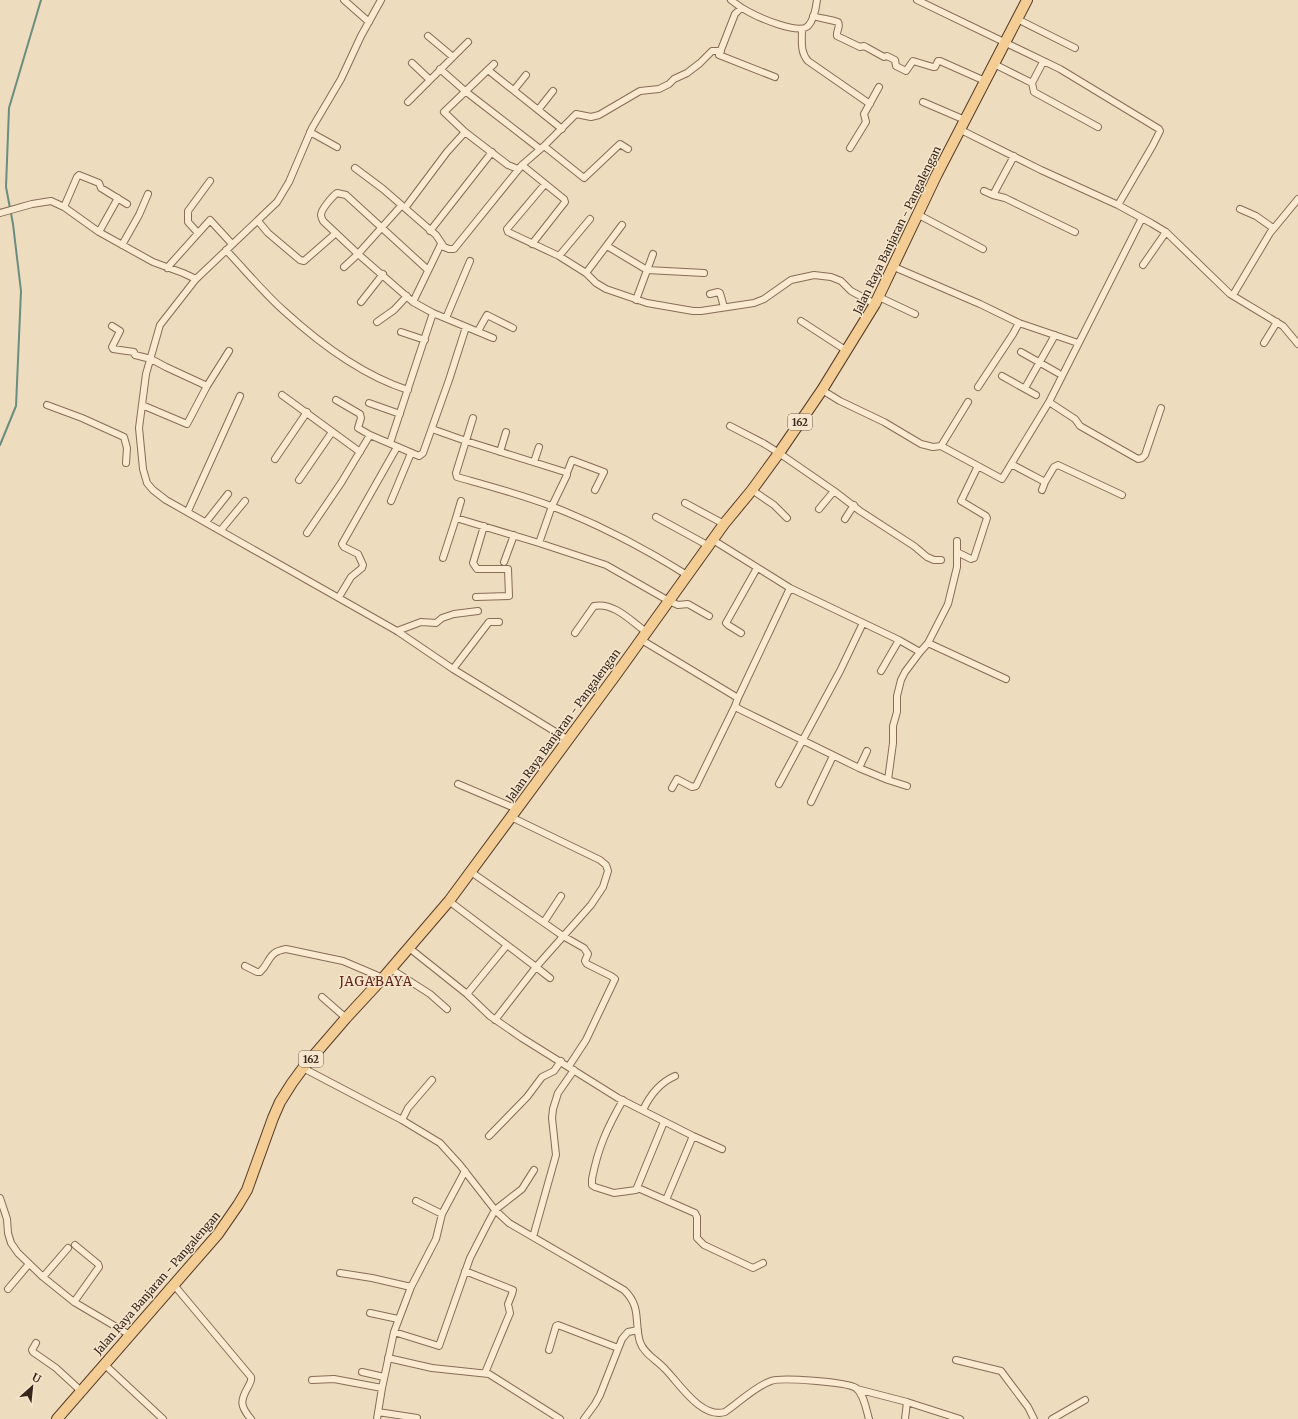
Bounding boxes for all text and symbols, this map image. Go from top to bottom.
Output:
street label: Jalan Raya Banjaran - Pangalengan [850,143,944,317]
road number: 162 [788,414,812,430]
street label: Jalan Raya Banjaran - Pangalengan [502,645,624,805]
district label: JAGABAYA [338,973,413,990]
road number: 162 [299,1051,323,1067]
street label: Jalan Raya Banjaran - Pangalengan [90,1208,224,1358]
north arrow [12,1367,52,1407]
text: U [30,1370,44,1387]

